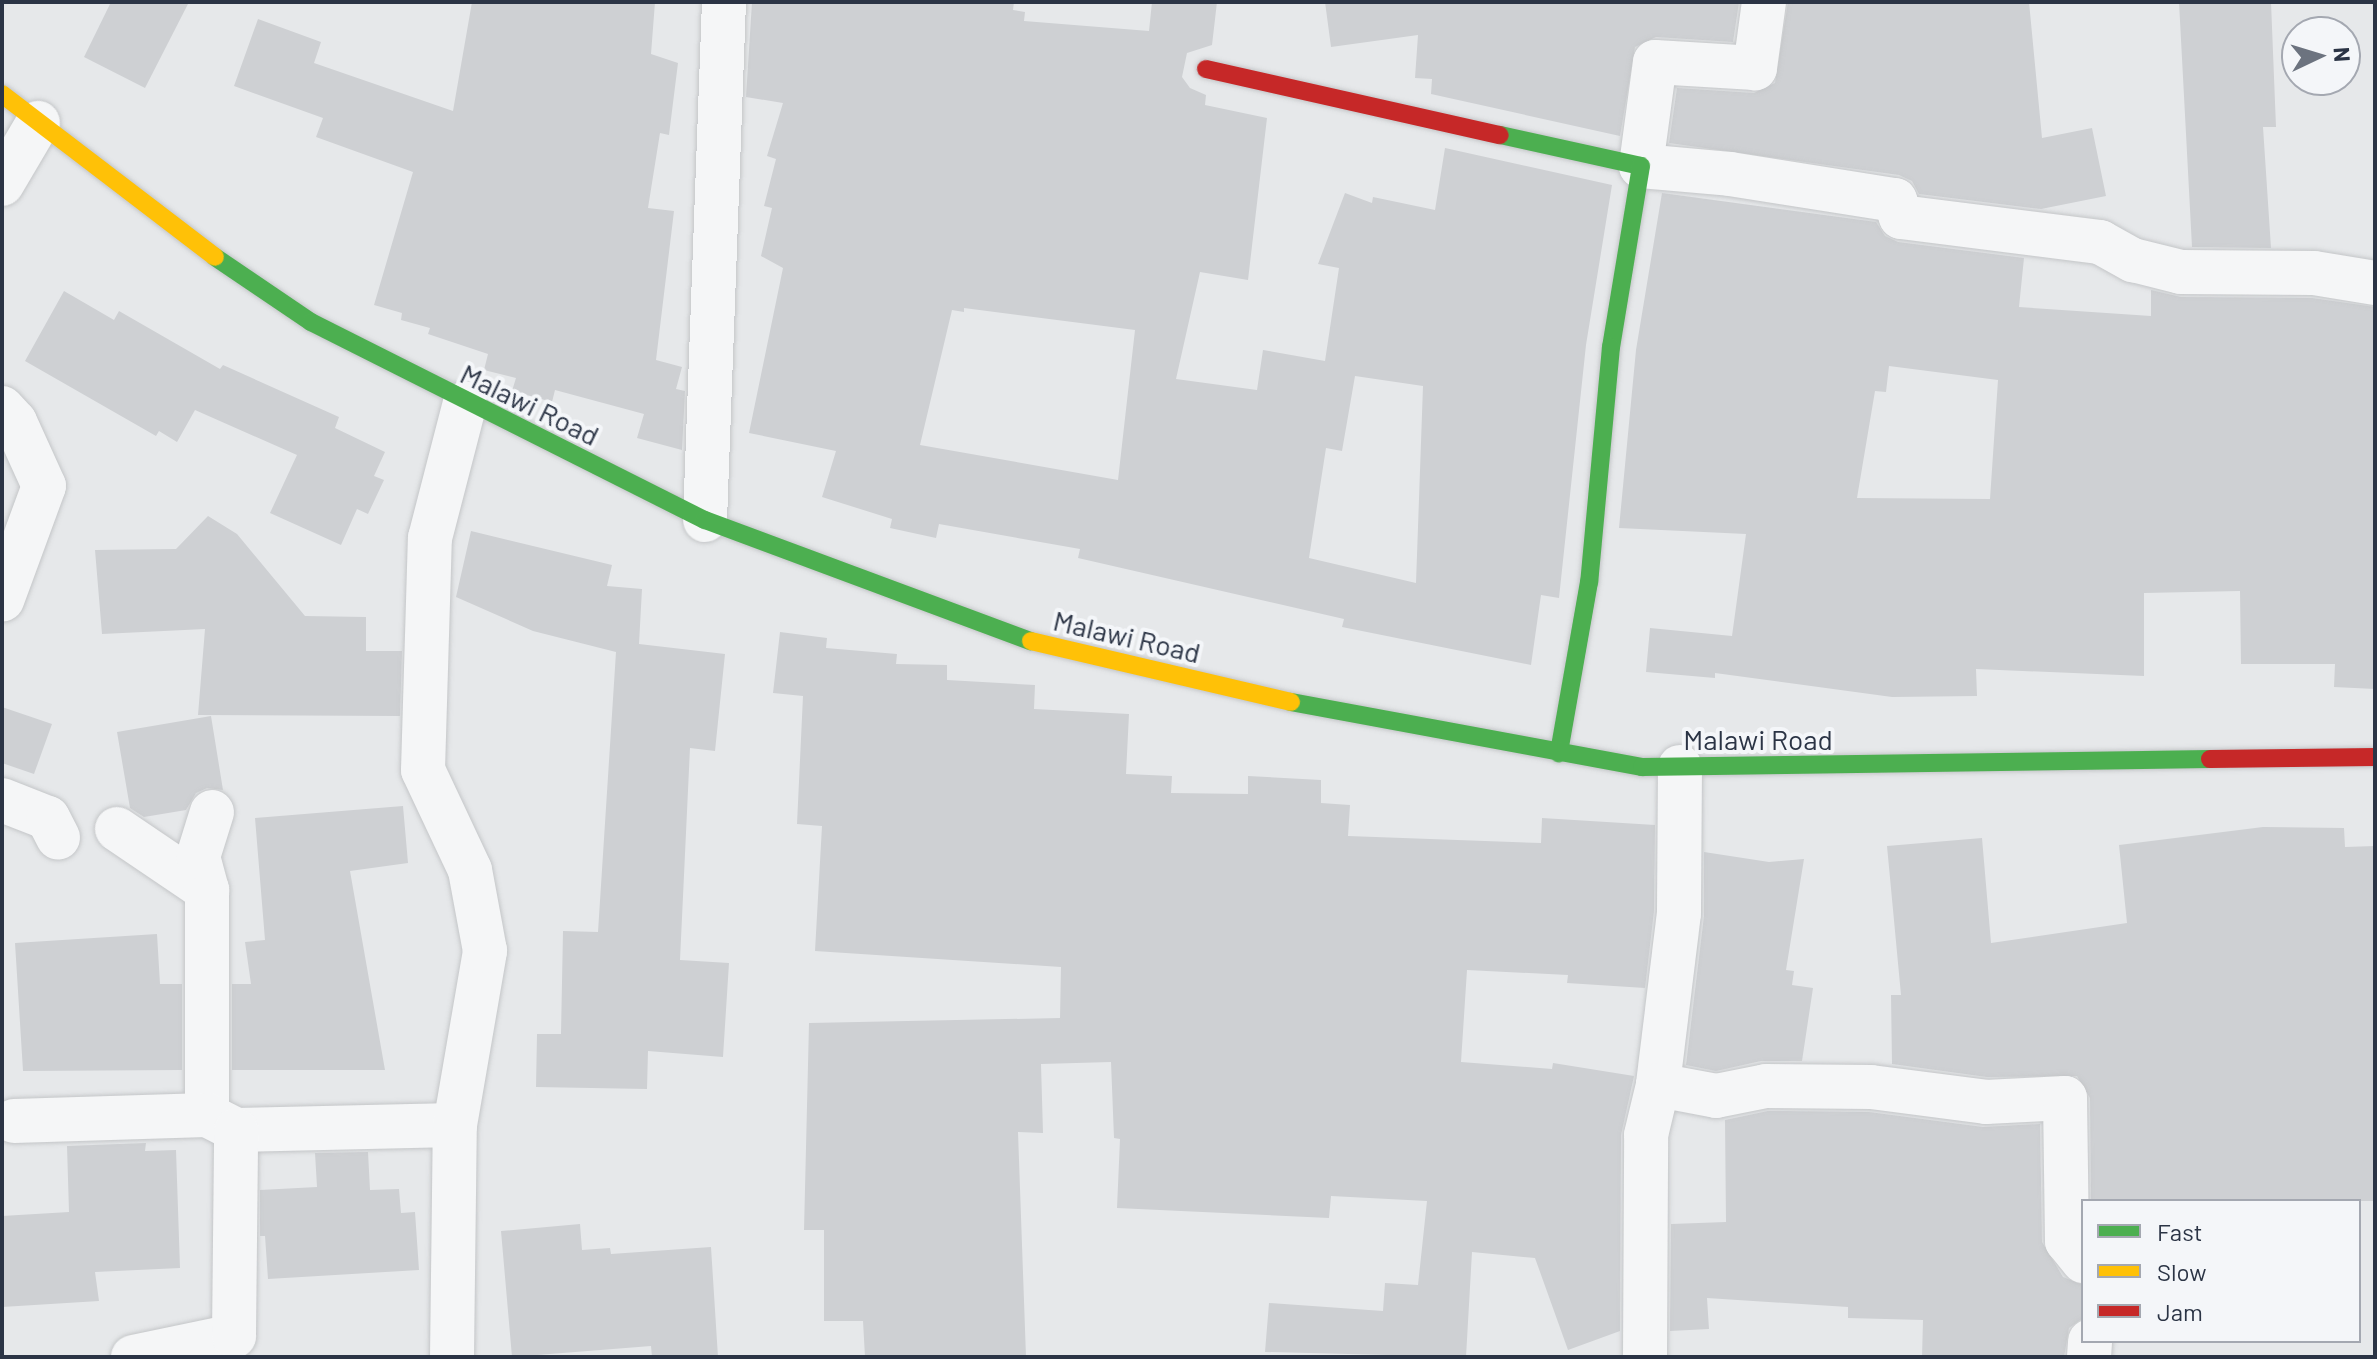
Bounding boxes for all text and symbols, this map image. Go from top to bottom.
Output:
north arrow [2281,16,2361,96]
text: N [2329,46,2356,63]
street label: Malawi Road [455,356,605,452]
street label: Malawi Road [1050,603,1204,669]
street label: Malawi Road [1683,722,1833,756]
legend [2081,1199,2361,1343]
text: Fast [2157,1217,2202,1246]
text: Slow [2157,1257,2206,1286]
text: Jam [2157,1297,2203,1326]

